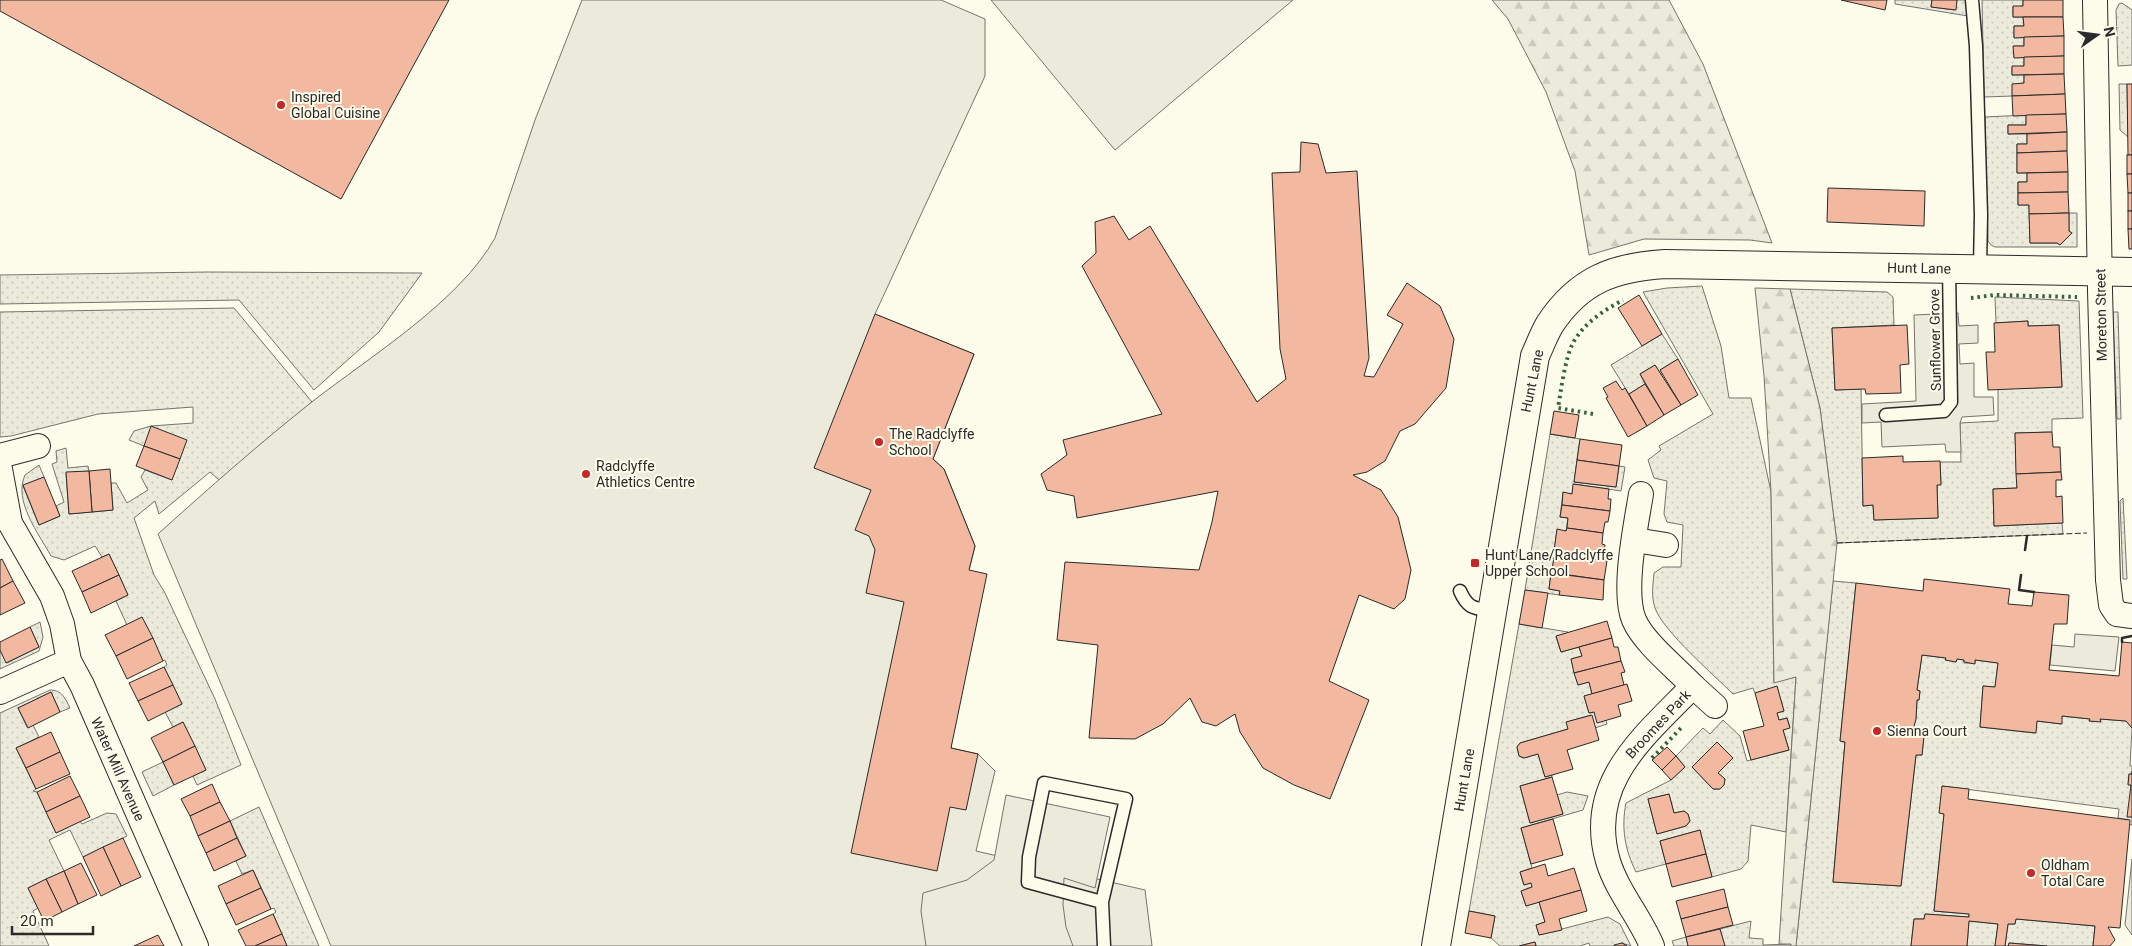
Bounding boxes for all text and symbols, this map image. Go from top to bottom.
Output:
north arrow [2072,10,2122,60]
text: N [2101,25,2119,39]
place label: Inspired Global Cuisine [291,89,380,121]
marker: Inspired Global Cuisine [275,99,287,111]
street label: Hunt Lane [1887,259,1951,277]
street label: Moreton Street [2092,268,2110,362]
street label: Sunflower Grove [1926,289,1944,391]
street label: Hunt Lane [1518,348,1546,414]
place label: The Radclyffe School [889,426,975,458]
marker: The Radclyffe School [873,436,885,448]
place label: Radclyffe Athletics Centre [596,458,695,490]
marker: Radclyffe Athletics Centre [580,468,592,480]
place label: Hunt Lane/Radclyffe Upper School [1485,547,1613,579]
marker: Hunt Lane/Radclyffe Upper School [1469,557,1481,569]
street label: Broomes Park [1622,686,1694,762]
street label: Water Mill Avenue [88,715,148,823]
place label: Sienna Court [1887,723,1968,739]
marker: Sienna Court [1871,725,1883,737]
street label: Hunt Lane [1451,747,1477,813]
place label: Oldham Total Care [2041,857,2105,889]
marker: Oldham Total Care [2025,867,2037,879]
scale bar [12,904,94,936]
text: 20 m [20,912,54,930]

